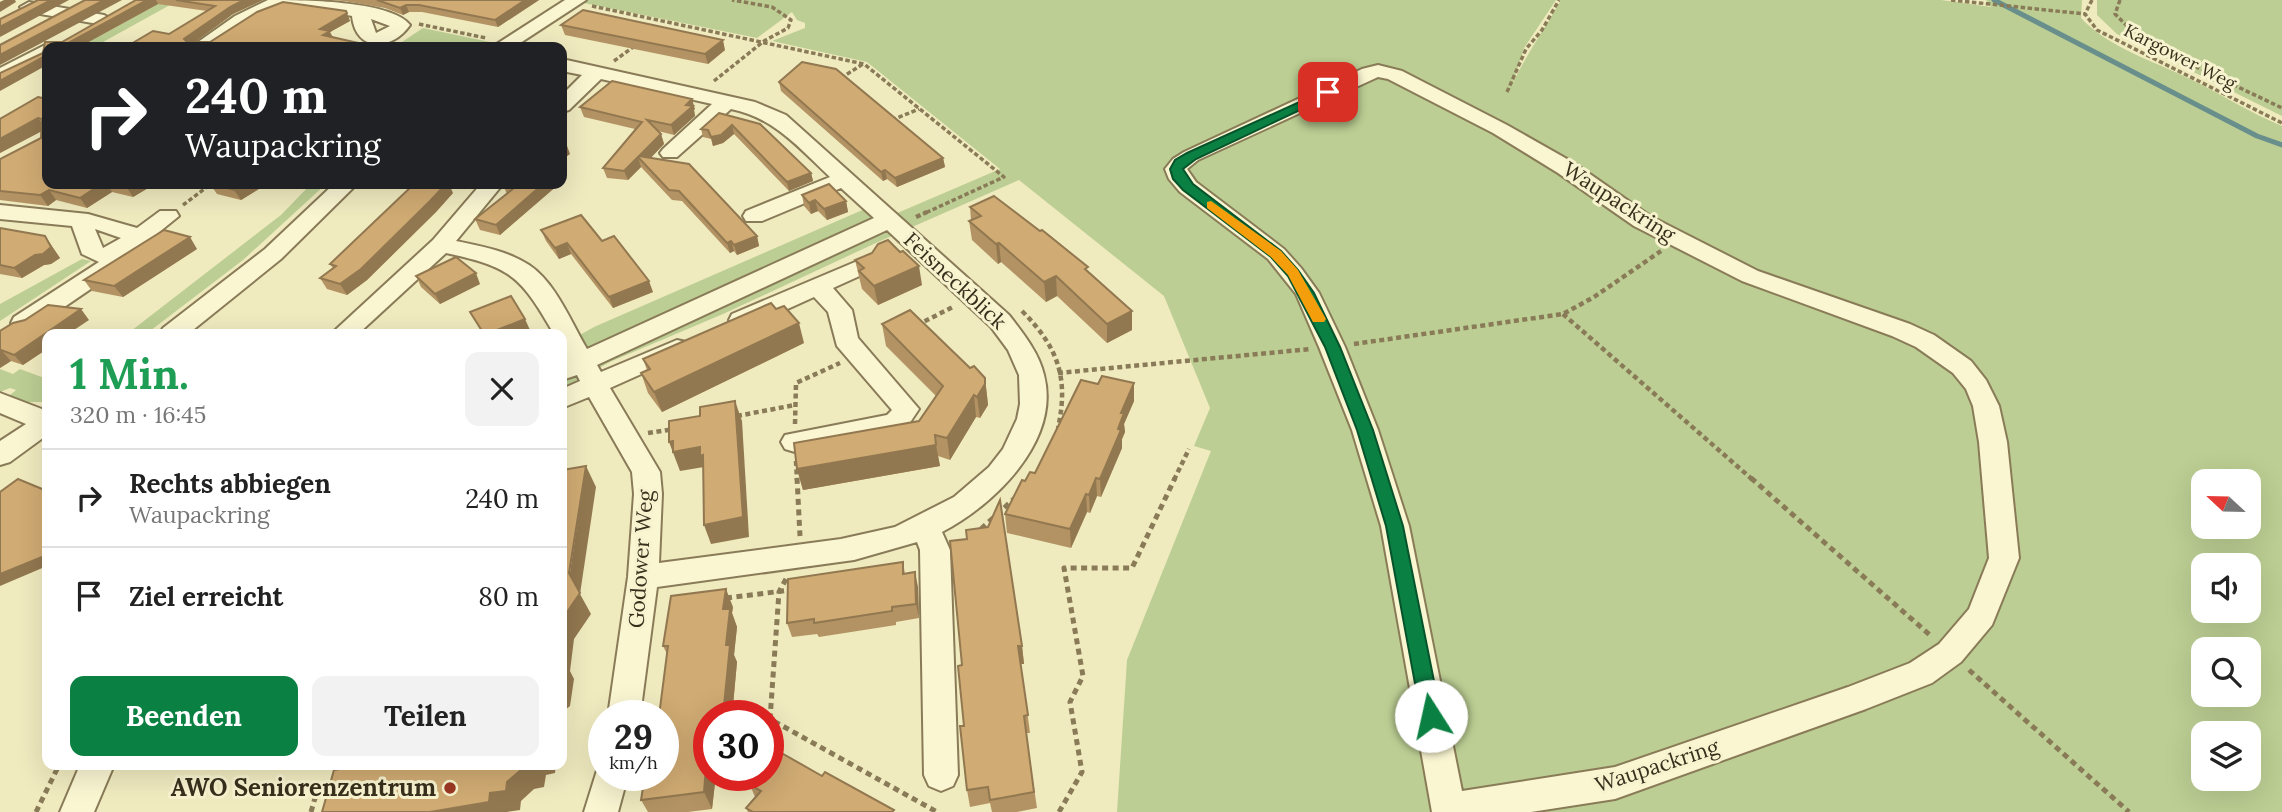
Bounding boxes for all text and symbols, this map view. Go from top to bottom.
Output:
street label: Kargower Weg [2120,18,2241,95]
pin [1298,62,1358,122]
text: 240 m [185,64,327,126]
icon: right [70,70,161,161]
icon: arrive [1309,73,1347,111]
text: Waupackring [185,125,381,166]
street label: Waupackring [1558,155,1681,248]
street label: Feisneckblick [898,226,1013,336]
text: 1 Min. [70,347,189,401]
button: close [465,352,539,426]
text: 320 m · 16:45 [70,400,206,429]
text: Rechts abbiegen [129,467,331,500]
north arrow [2191,469,2261,539]
map controls [2191,469,2261,791]
icon: right [70,479,108,517]
text: 240 m [465,482,539,515]
street label: Godower Weg [622,489,659,629]
text: Waupackring [129,500,270,529]
button: sound [2191,553,2261,623]
icon: arrive [70,577,108,615]
text: Ziel erreicht [129,580,283,613]
text: 80 m [478,580,539,613]
button: search [2191,637,2261,707]
button: Beenden [70,676,298,756]
button: Teilen [312,676,539,756]
position arrow [1394,679,1468,753]
speed limit sign: 30 [693,700,784,791]
text: 29 [614,714,653,759]
button: layers [2191,721,2261,791]
street label: Waupackring [1592,733,1722,798]
text: km/h [609,751,658,774]
place label: AWO Seniorenzentrum [171,772,436,803]
marker: AWO Seniorenzentrum [442,780,458,796]

